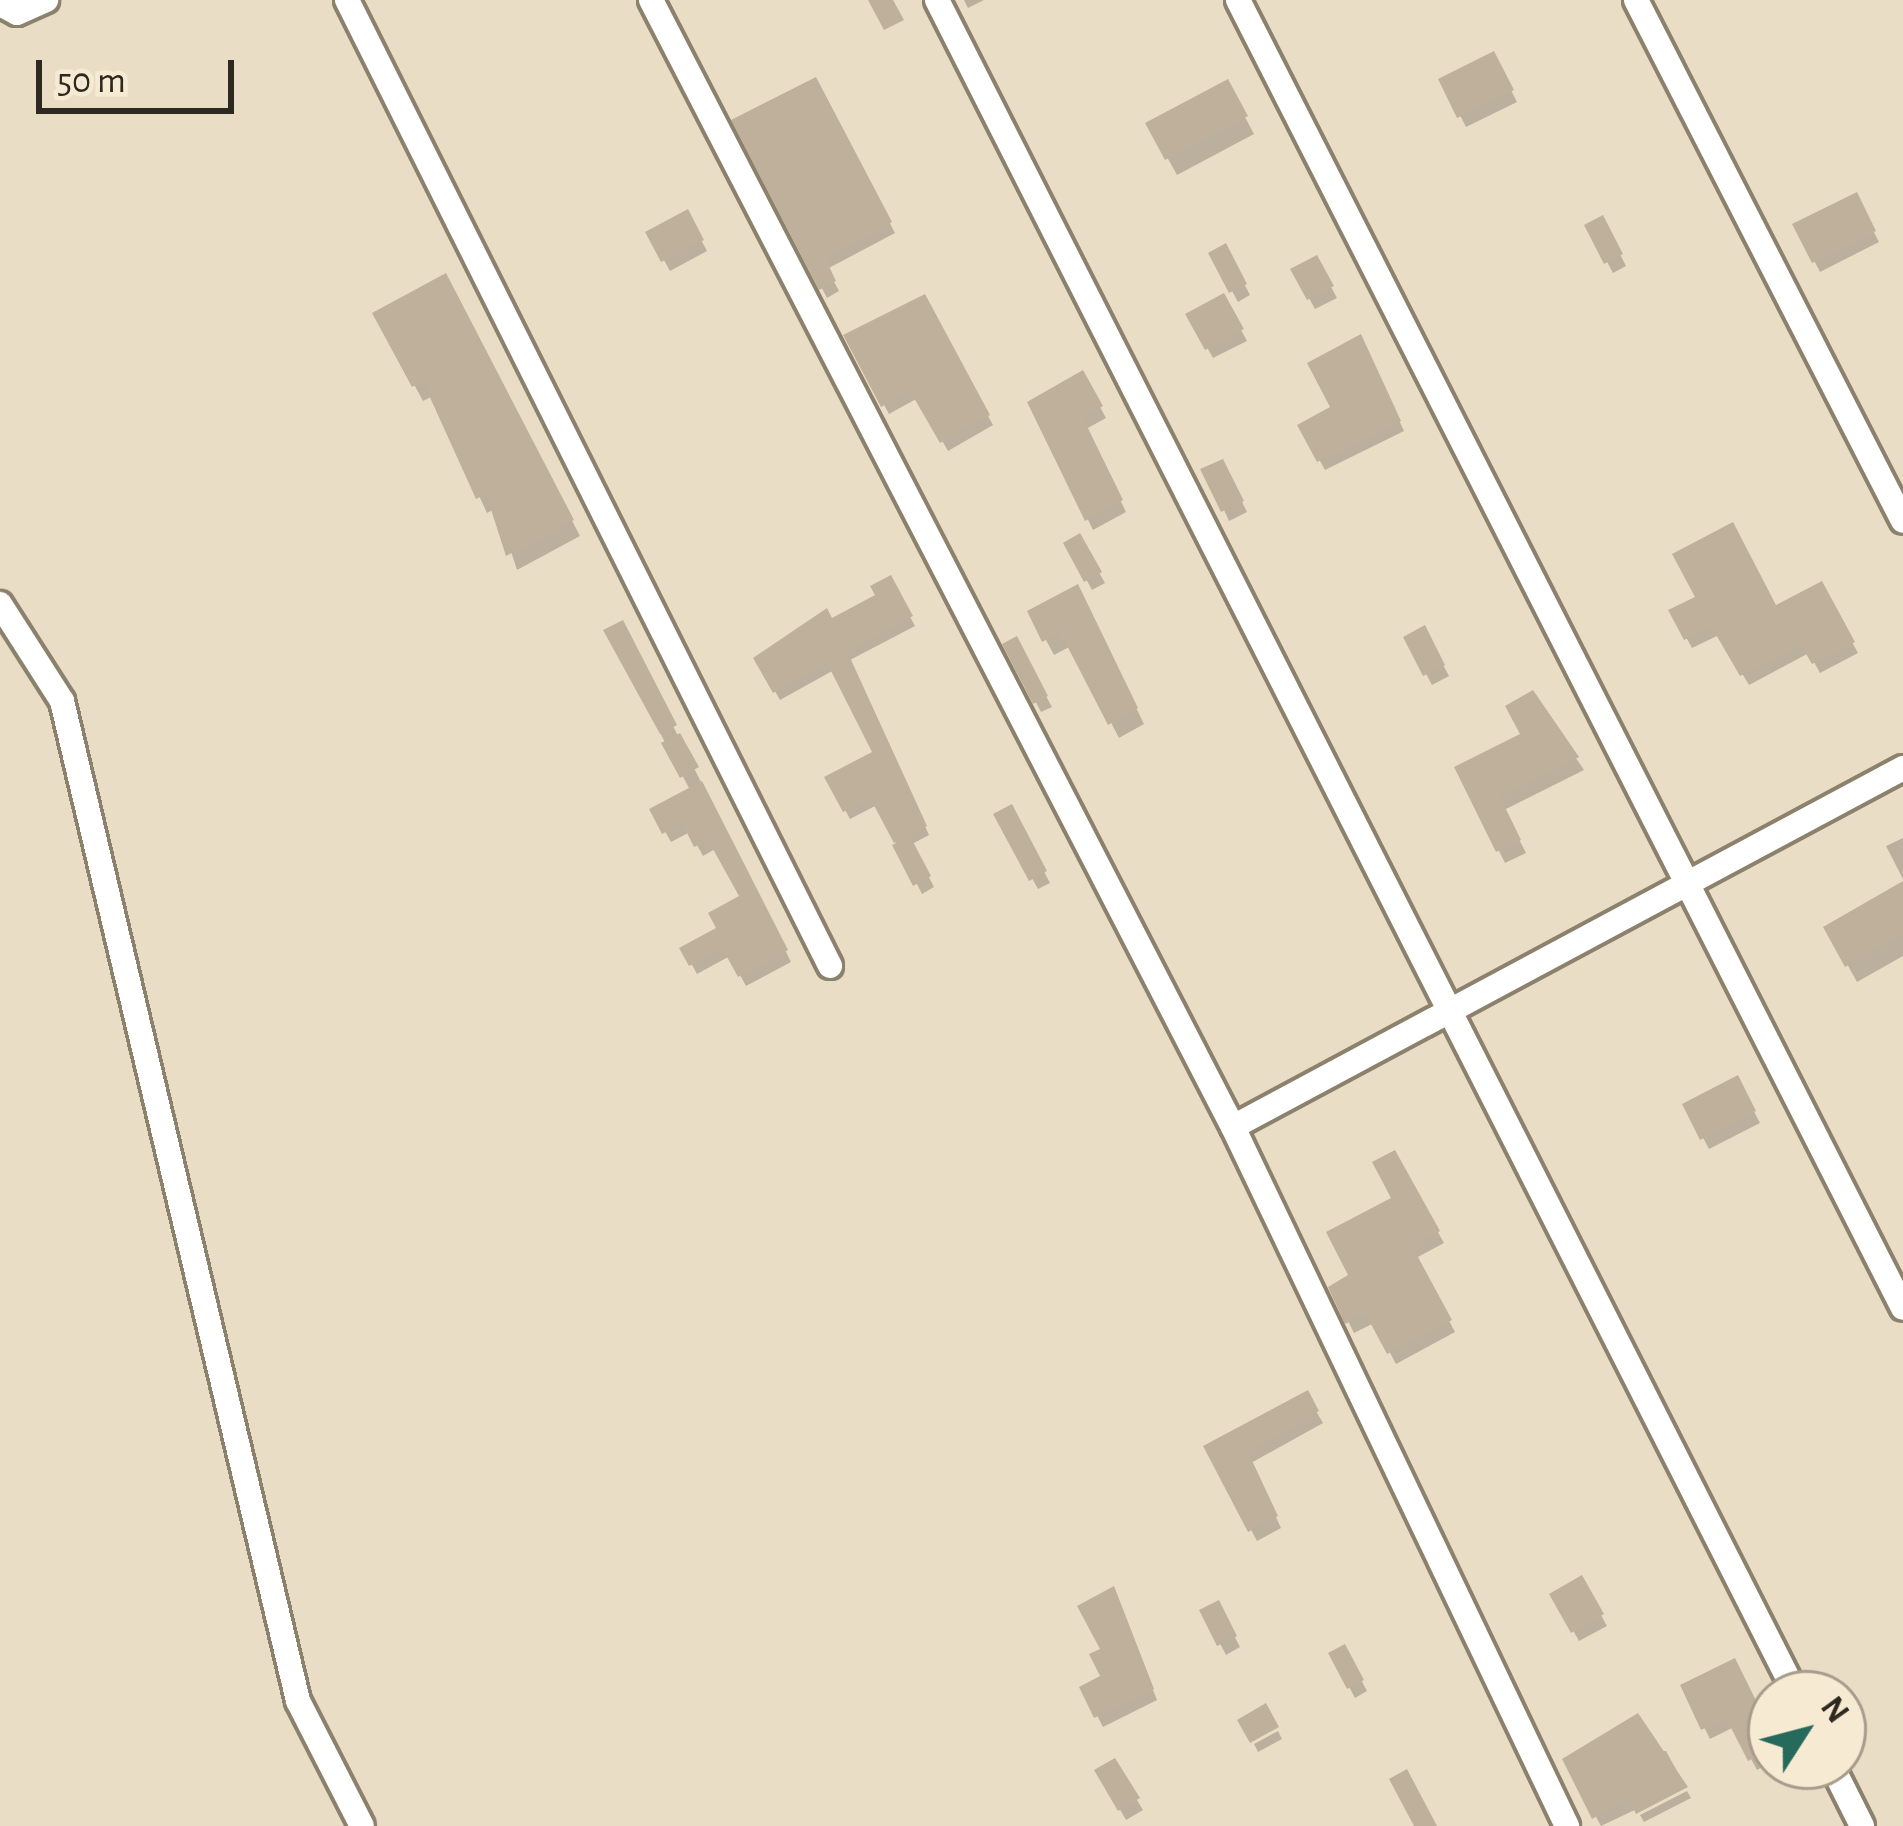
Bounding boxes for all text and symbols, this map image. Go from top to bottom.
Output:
scale bar [42,36,240,110]
text: 50 m [57,63,126,99]
north arrow [1747,1670,1867,1790]
text: N [1814,1691,1854,1729]

